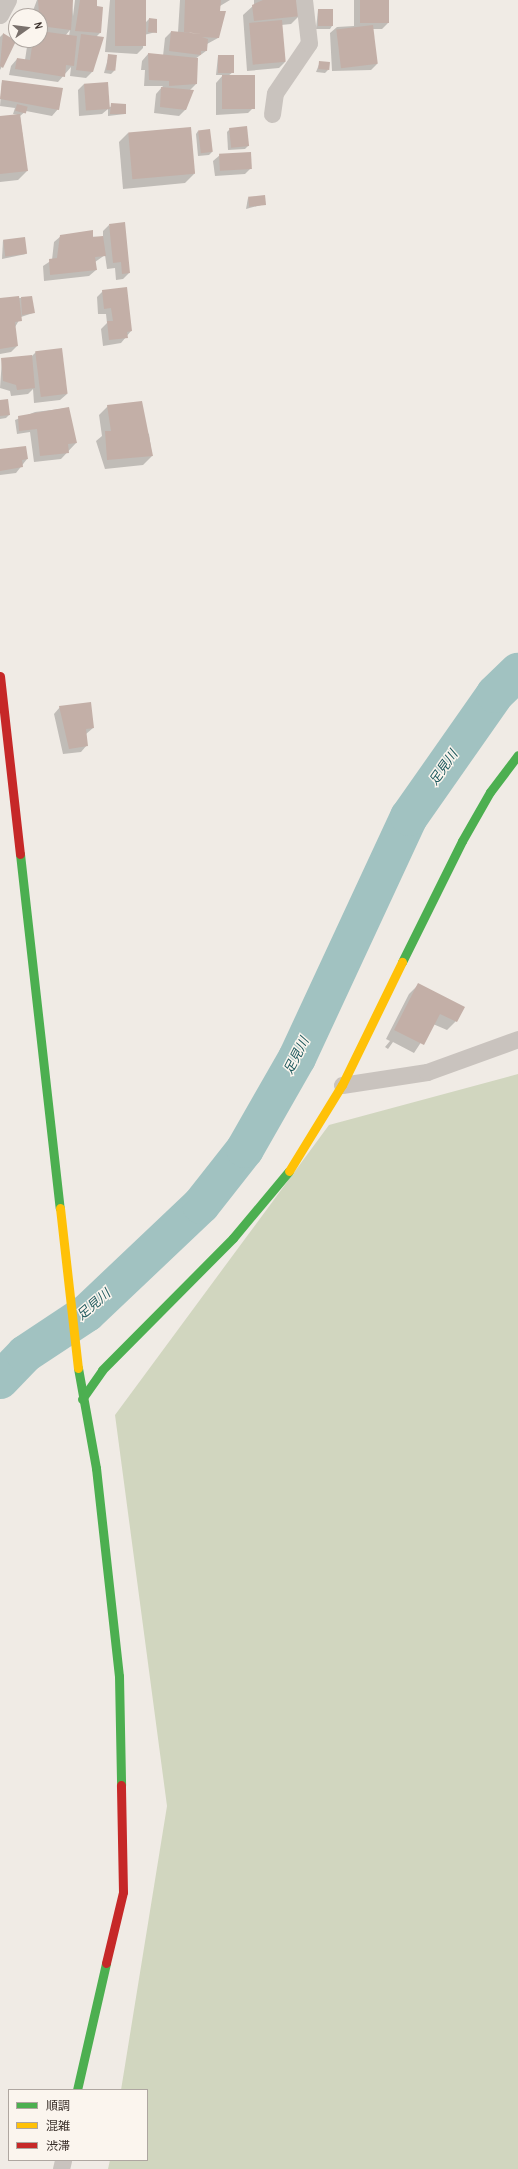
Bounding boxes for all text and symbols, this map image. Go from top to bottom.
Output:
north arrow [8,8,48,48]
text: N [31,20,46,30]
water label: 足見川 [426,748,462,788]
water label: 足見川 [281,1035,313,1077]
water label: 足見川 [74,1286,114,1324]
legend [8,2089,148,2161]
text: 順調 [46,2098,70,2114]
text: 混雑 [46,2118,70,2134]
text: 渋滞 [46,2138,70,2154]

